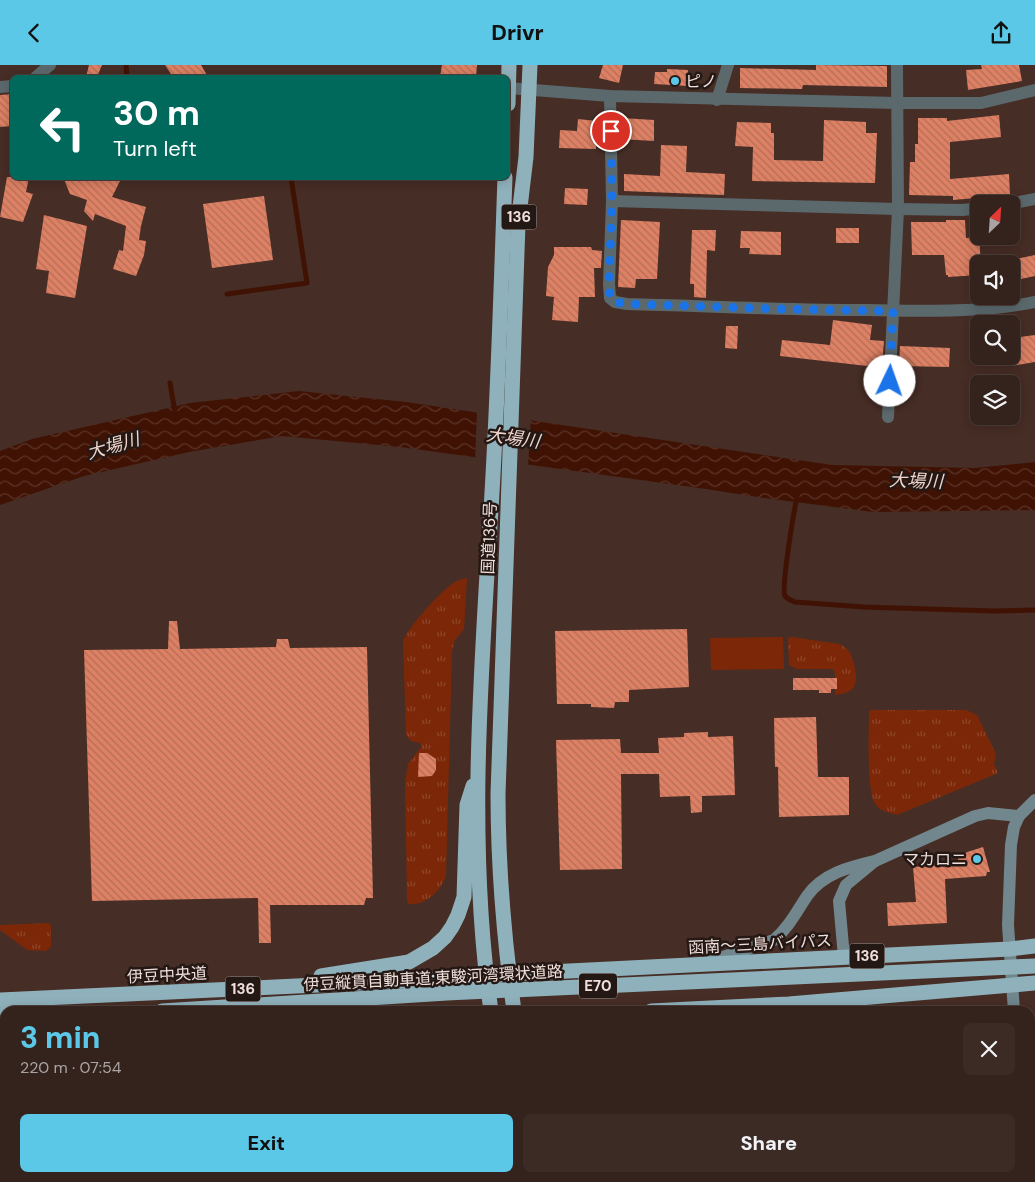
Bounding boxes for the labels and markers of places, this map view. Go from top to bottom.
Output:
place label: ピノ [685,71,717,92]
marker: ピノ [669,75,681,87]
pin [590,110,632,152]
place label: マカロニ [903,849,967,870]
marker: マカロニ [971,853,983,865]

